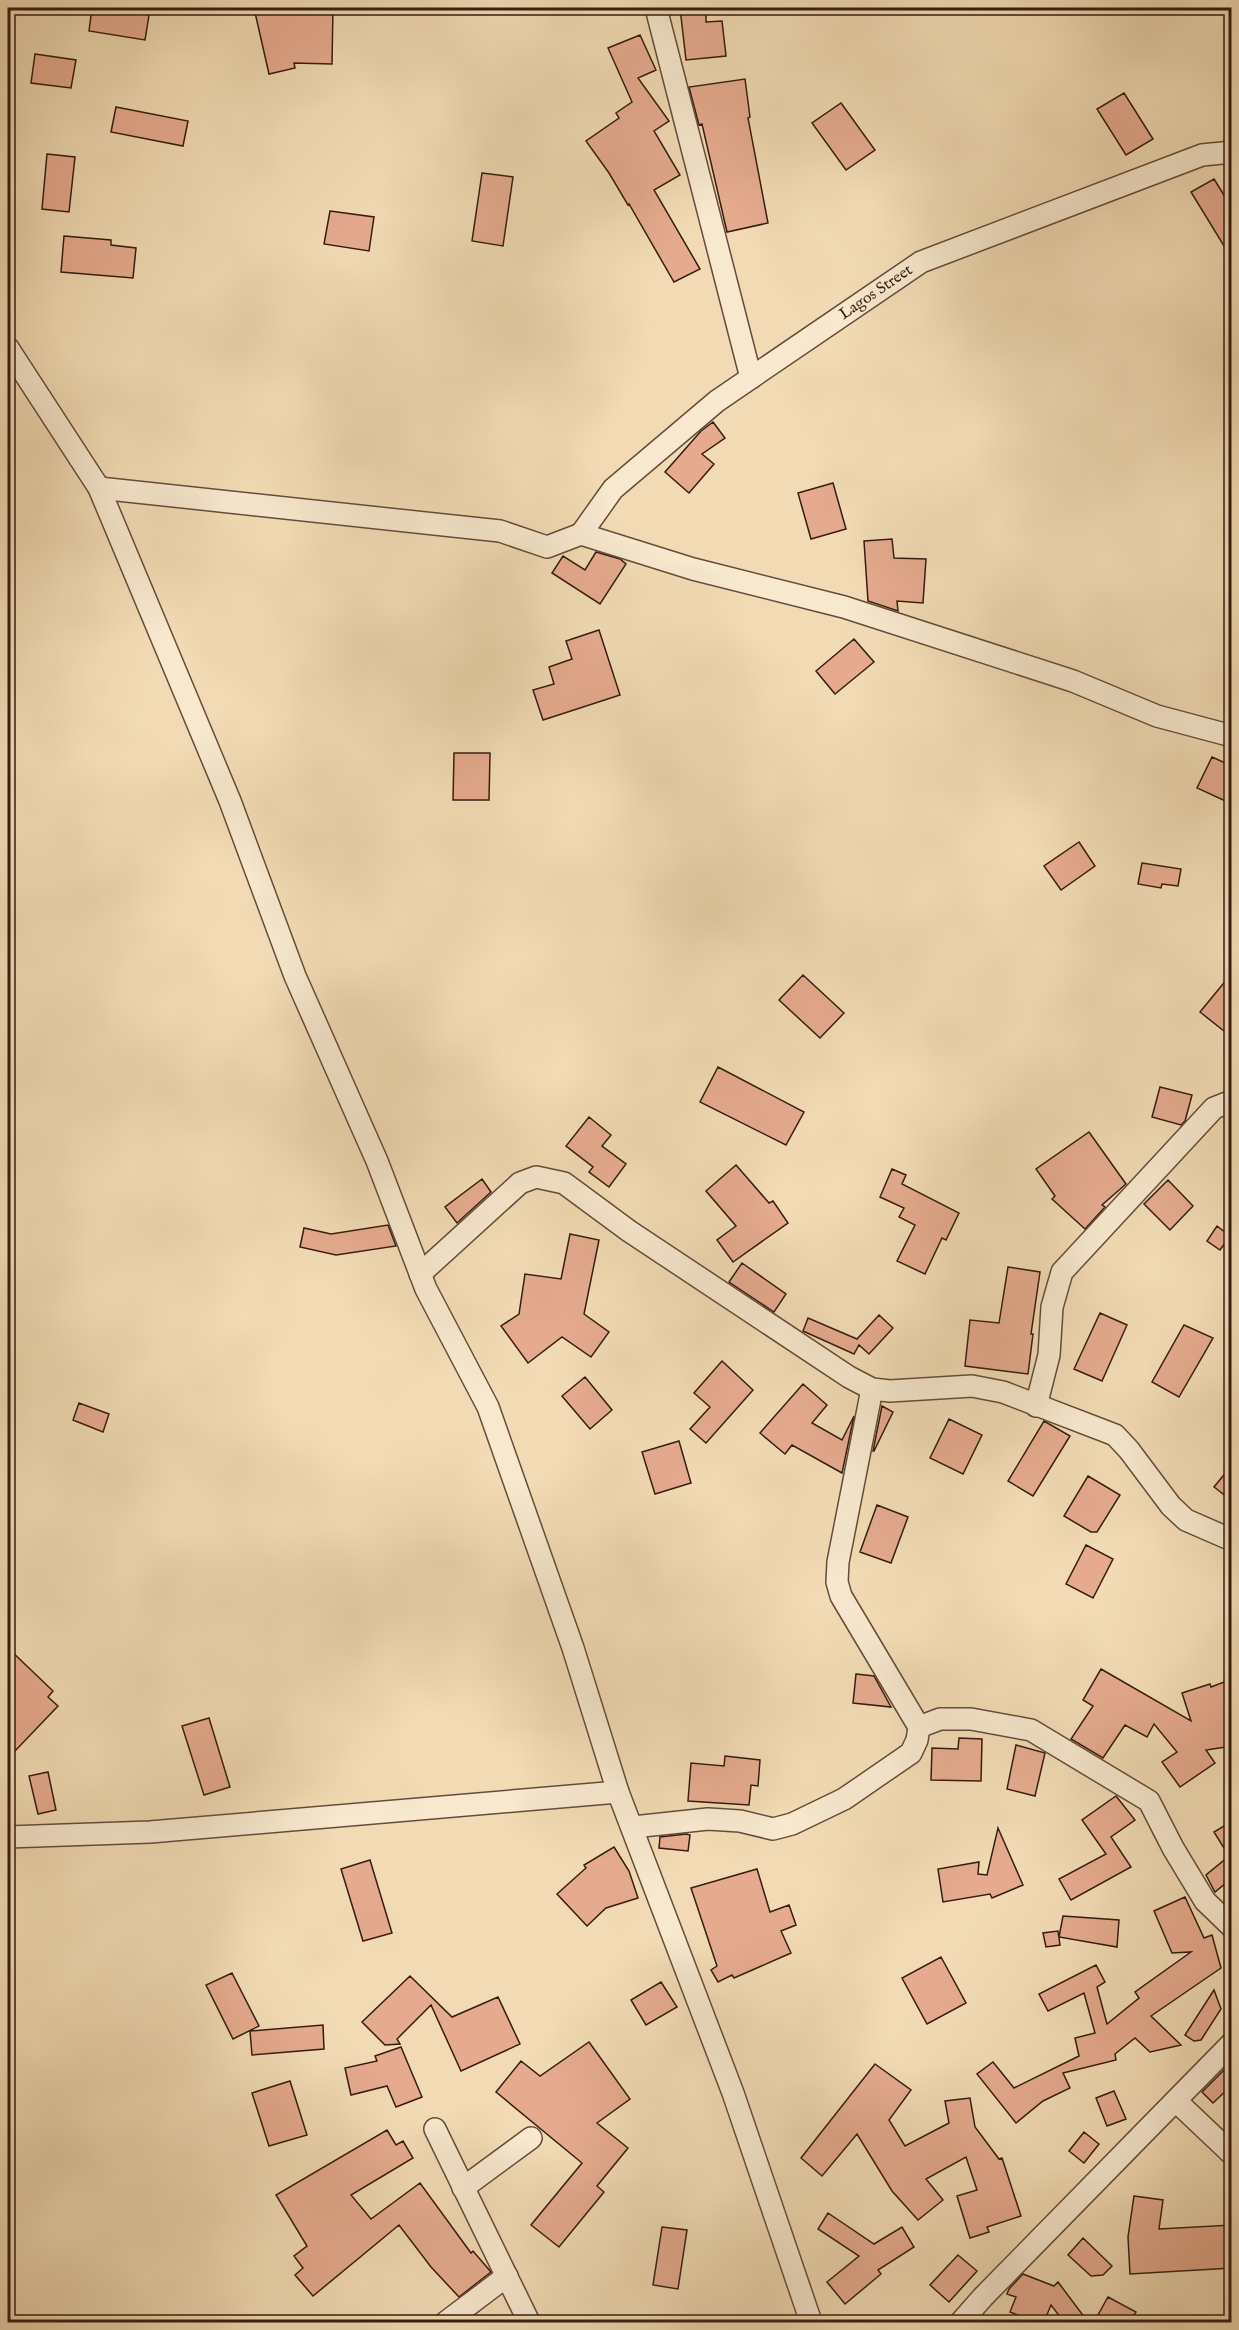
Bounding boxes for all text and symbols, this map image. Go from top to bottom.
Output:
street label: Lagos Street [836,260,917,325]

